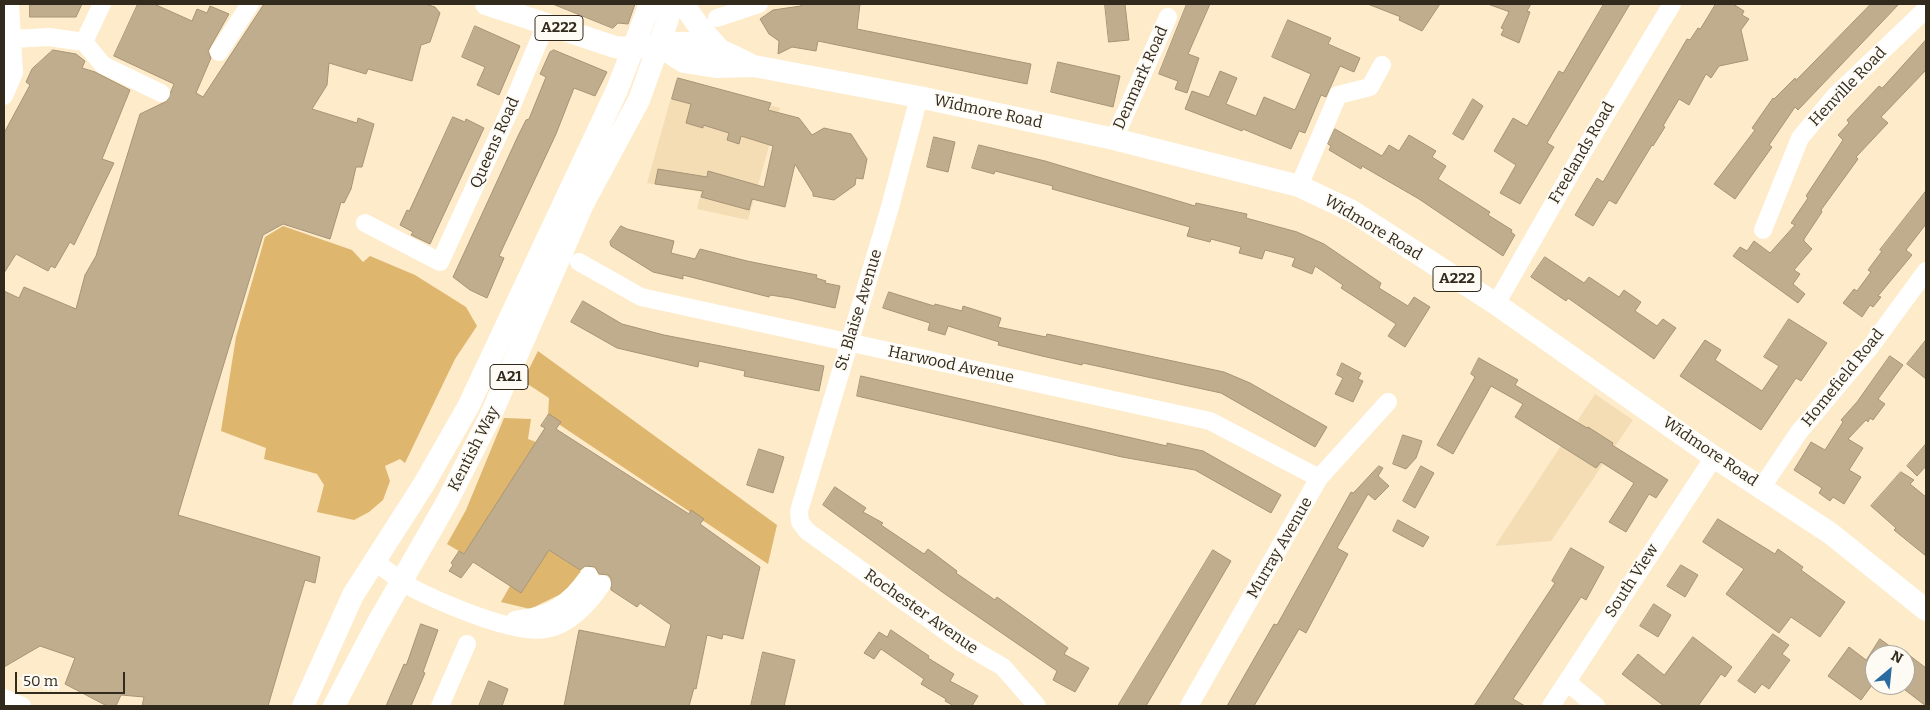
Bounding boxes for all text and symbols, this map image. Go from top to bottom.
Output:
road number: A222 [535,15,583,40]
street label: Denmark Road [1110,23,1172,133]
street label: Henville Road [1805,43,1891,131]
street label: Widmore Road [932,91,1044,133]
street label: Queens Road [466,94,524,192]
street label: Freelands Road [1545,99,1619,207]
street label: Widmore Road [1321,191,1425,265]
street label: St. Blaise Avenue [831,247,887,373]
road number: A222 [1433,266,1481,292]
street label: Homefield Road [1798,325,1888,431]
street label: Harwood Avenue [886,342,1016,388]
road number: A21 [490,364,528,390]
street label: Kentish Way [444,403,504,495]
street label: Widmore Road [1659,413,1761,491]
street label: Murray Avenue [1243,494,1317,602]
street label: South View [1601,541,1663,621]
street label: Rochester Avenue [860,566,982,658]
north arrow [1865,645,1915,695]
text: N [1888,647,1906,667]
scale bar [18,662,128,694]
text: 50 m [23,672,58,690]

